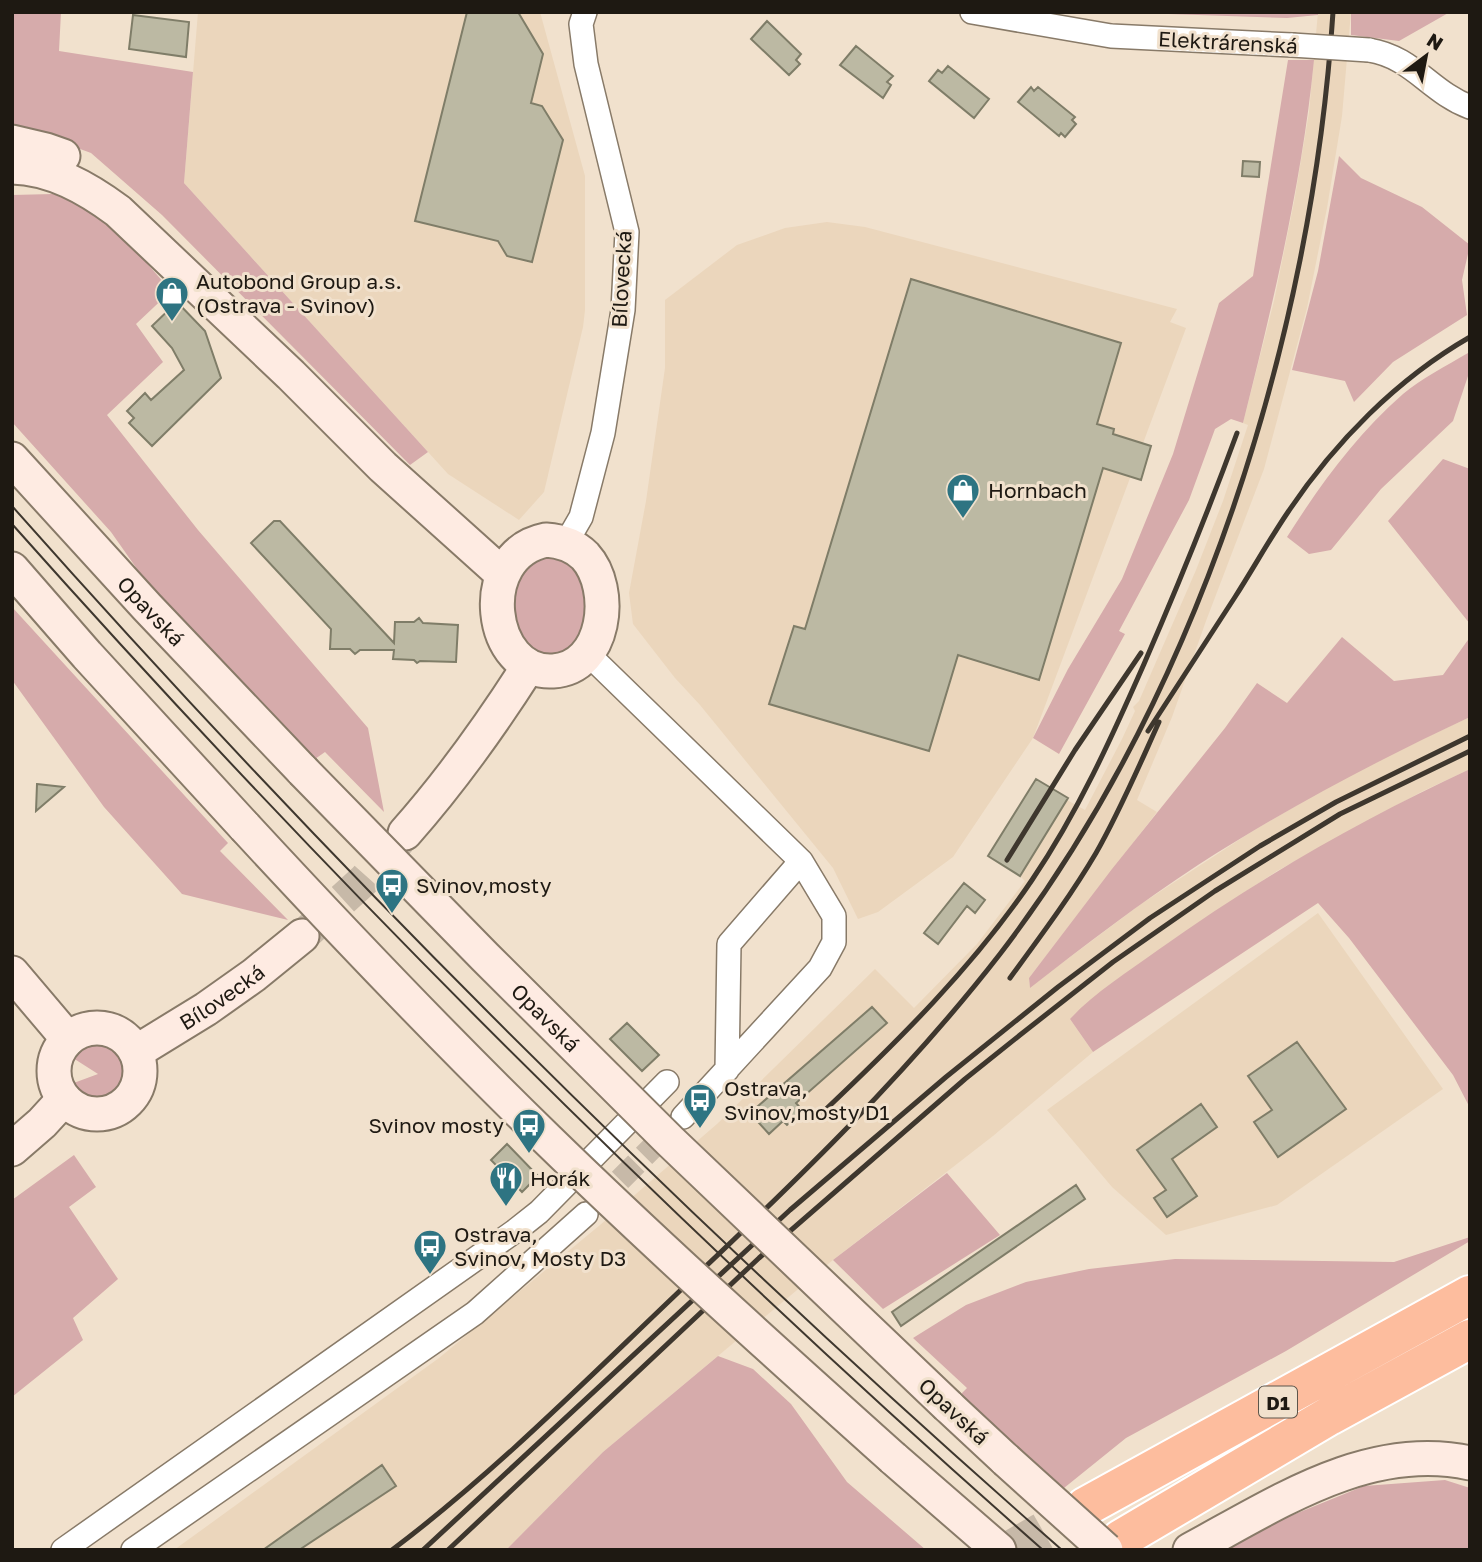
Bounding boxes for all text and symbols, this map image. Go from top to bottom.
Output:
north arrow [1391,21,1461,91]
street label: Elektrárenská [1158,25,1298,59]
text: N [1423,28,1447,55]
street label: Bílovecká [605,230,637,328]
place label: Autobond Group a.s. (Ostrava - Svinov) [196,268,402,318]
shop icon: Autobond Group a.s. (Ostrava - Svinov) [153,274,191,323]
shop icon: Hornbach [944,471,982,520]
place label: Hornbach [988,477,1087,503]
street label: Opavská [112,571,190,651]
bus stop icon: Svinov,mosty [373,866,411,915]
place label: Svinov,mosty [416,872,552,898]
street label: Bílovecká [175,959,270,1035]
street label: Opavská [506,978,586,1057]
place label: Ostrava, Svinov,mosty D1 [724,1075,890,1125]
bus stop icon: Ostrava, Svinov,mosty D1 [681,1081,719,1130]
bus stop icon: Svinov mosty [510,1106,548,1155]
place label: Svinov mosty [368,1112,504,1138]
restaurant icon: Horák [487,1159,525,1208]
place label: Horák [530,1165,590,1191]
place label: Ostrava, Svinov, Mosty D3 [454,1221,626,1271]
bus stop icon: Ostrava, Svinov, Mosty D3 [411,1227,449,1276]
street label: Opavská [914,1372,994,1450]
road number: D1 [1259,1386,1297,1418]

